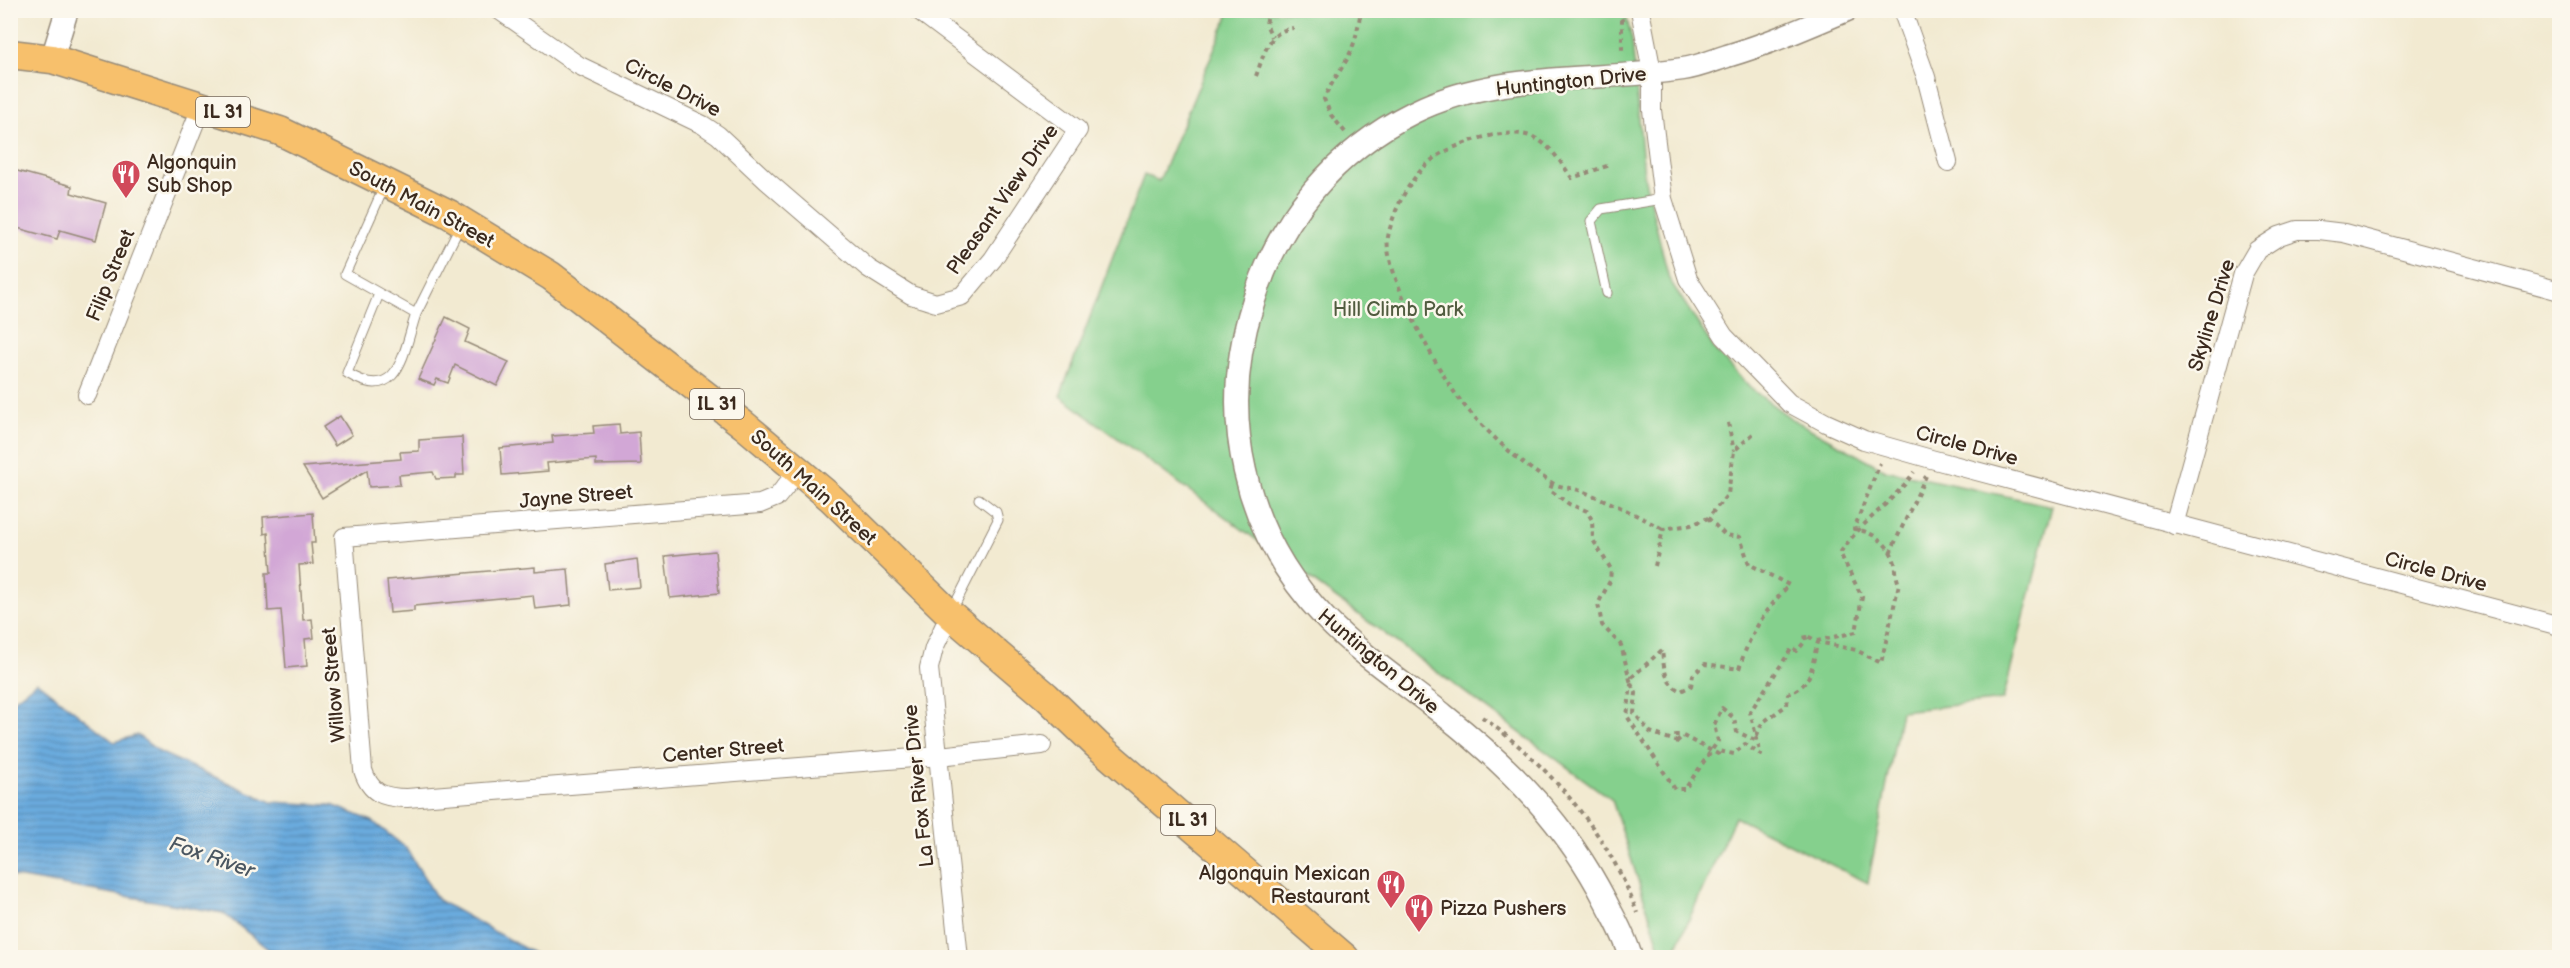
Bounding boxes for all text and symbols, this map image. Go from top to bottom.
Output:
street label: Circle Drive [620,53,725,122]
street label: Huntington Drive [1495,62,1648,102]
road number: IL 31 [196,97,250,127]
street label: Pleasant View Drive [942,120,1064,279]
place label: Algonquin Sub Shop [147,151,237,198]
street label: South Main Street [345,156,498,253]
restaurant icon: Algonquin Sub Shop [110,158,142,200]
street label: Filip Street [82,226,140,325]
street label: Skyline Drive [2184,256,2240,374]
park label: Hill Climb Park [1333,298,1463,322]
road number: IL 31 [690,389,744,419]
street label: Circle Drive [1913,421,2021,471]
street label: South Main Street [745,425,881,551]
street label: Jayne Street [519,480,634,514]
street label: Circle Drive [2382,547,2490,597]
street label: Huntington Drive [1313,604,1444,720]
street label: Willow Street [317,626,351,743]
street label: La Fox River Drive [899,703,939,868]
street label: Center Street [661,734,785,768]
road number: IL 31 [1161,805,1215,835]
water label: Fox River [166,831,259,884]
place label: Algonquin Mexican Restaurant [1199,862,1370,909]
restaurant icon: Algonquin Mexican Restaurant [1375,868,1407,910]
restaurant icon: Pizza Pushers [1403,892,1435,934]
place label: Pizza Pushers [1440,897,1567,921]

